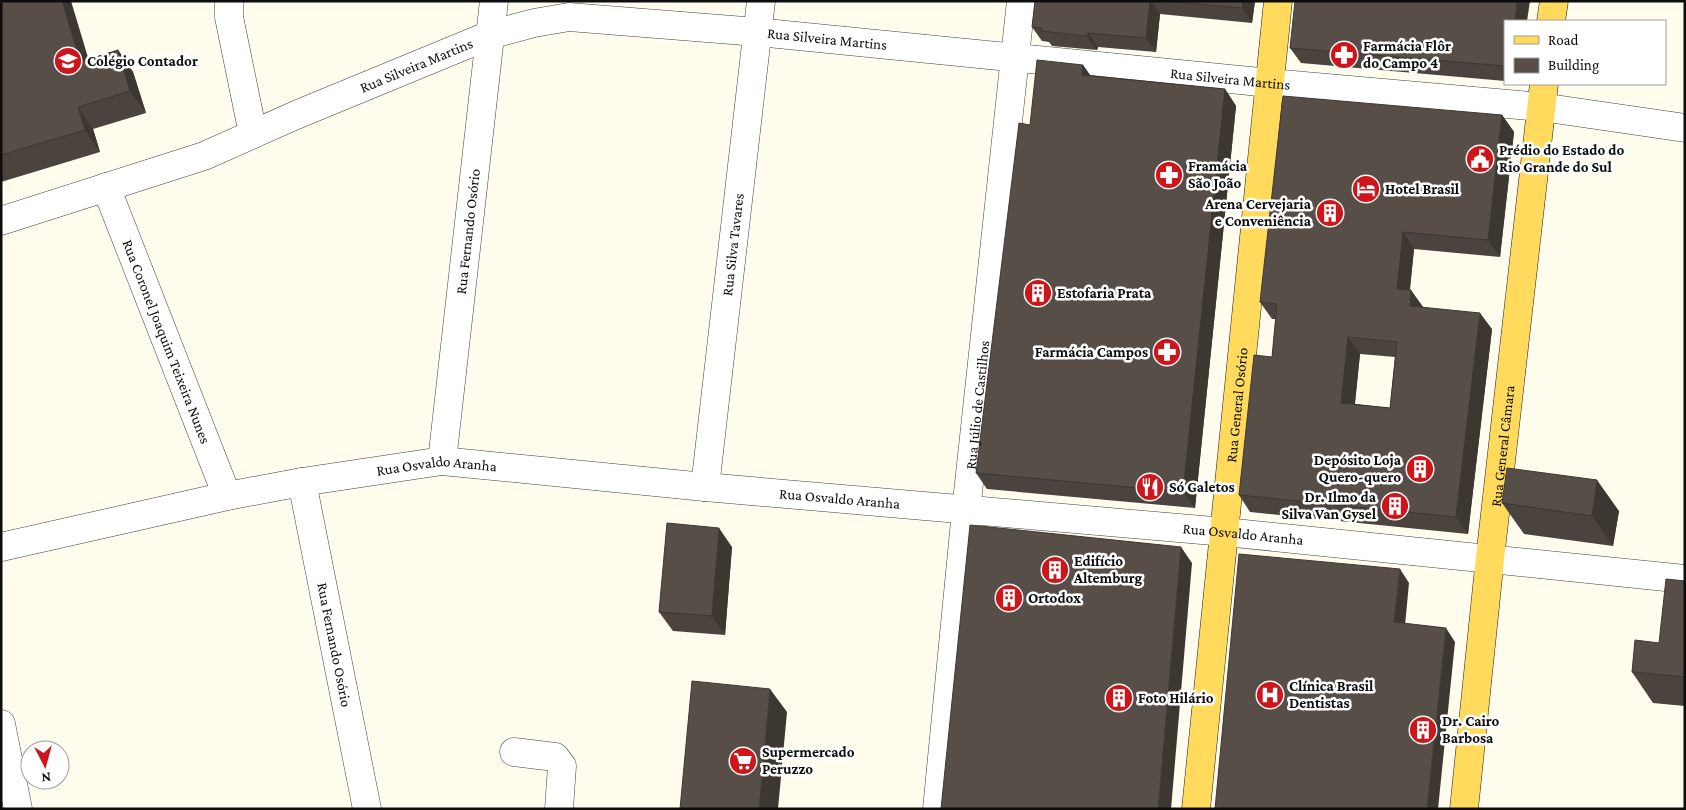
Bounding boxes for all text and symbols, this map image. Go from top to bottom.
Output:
legend [1504,20,1666,85]
street label: Rua Silveira Martins [766,25,888,53]
text: Road [1548,32,1579,48]
street label: Rua Silveira Martins [358,35,475,96]
place label: Farmácia Flôr do Campo 4 [1363,38,1451,71]
pharmacy icon: Farmácia Flôr do Campo 4 [1329,40,1359,70]
school or university icon: Colégio Contador [53,46,83,76]
place label: Colégio Contador [87,53,198,69]
text: Building [1548,57,1599,74]
street label: Rua Silveira Martins [1169,65,1291,93]
place label: Prédio do Estado do Rio Grande do Sul [1499,142,1624,175]
public building icon: Prédio do Estado do Rio Grande do Sul [1465,144,1495,174]
place label: Framácia São João [1188,158,1248,191]
pharmacy icon: Framácia São João [1154,160,1184,190]
street label: Rua Fernando Osório [453,168,483,295]
hotel icon: Hotel Brasil [1351,174,1381,204]
place label: Hotel Brasil [1385,181,1460,197]
street label: Rua Silva Tavares [719,192,747,297]
place label: Arena Cervejaria e Conveniência [1204,196,1312,229]
building icon: Arena Cervejaria e Conveniência [1315,198,1345,228]
street label: Rua Coronel Joaquim Teixeira Nunes [119,237,214,446]
building icon: Estofaria Prata [1023,278,1053,308]
place label: Estofaria Prata [1057,285,1152,301]
pharmacy icon: Farmácia Campos [1152,337,1182,367]
street label: Rua Júlio de Castilhos [963,340,992,470]
place label: Farmácia Campos [1035,344,1148,360]
street label: Rua General Osório [1223,347,1251,463]
street label: Rua General Câmara [1488,384,1518,508]
place label: Depósito Loja Quero-quero [1314,452,1402,485]
street label: Rua Osvaldo Aranha [375,453,498,479]
building icon: Depósito Loja Quero-quero [1405,454,1435,484]
restaurant icon: Só Galetos [1135,472,1165,502]
place label: Só Galetos [1169,479,1235,495]
street label: Rua Osvaldo Aranha [779,485,901,512]
place label: Dr. Ilmo da Silva Van Gysel [1281,489,1377,522]
building icon: Dr. Ilmo da Silva Van Gysel [1380,491,1410,521]
street label: Rua Osvaldo Aranha [1182,520,1304,548]
place label: Edifício Altemburg [1073,553,1143,586]
building icon: Edifício Altemburg [1040,555,1070,585]
street label: Rua Fernando Osório [314,581,355,708]
building icon: Ortodox [994,583,1024,613]
place label: Ortodox [1028,590,1081,606]
place label: Clínica Brasil Dentistas [1289,678,1374,711]
hospital icon: Clínica Brasil Dentistas [1255,680,1285,710]
building icon: Foto Hilário [1104,683,1134,713]
place label: Foto Hilário [1138,690,1214,706]
place label: Dr. Cairo Barbosa [1442,713,1499,746]
building icon: Dr. Cairo Barbosa [1408,715,1438,745]
north arrow [20,740,70,790]
place label: Supermercado Peruzzo [762,744,855,777]
supermarket icon: Supermercado Peruzzo [728,746,758,776]
text: N [40,769,52,786]

